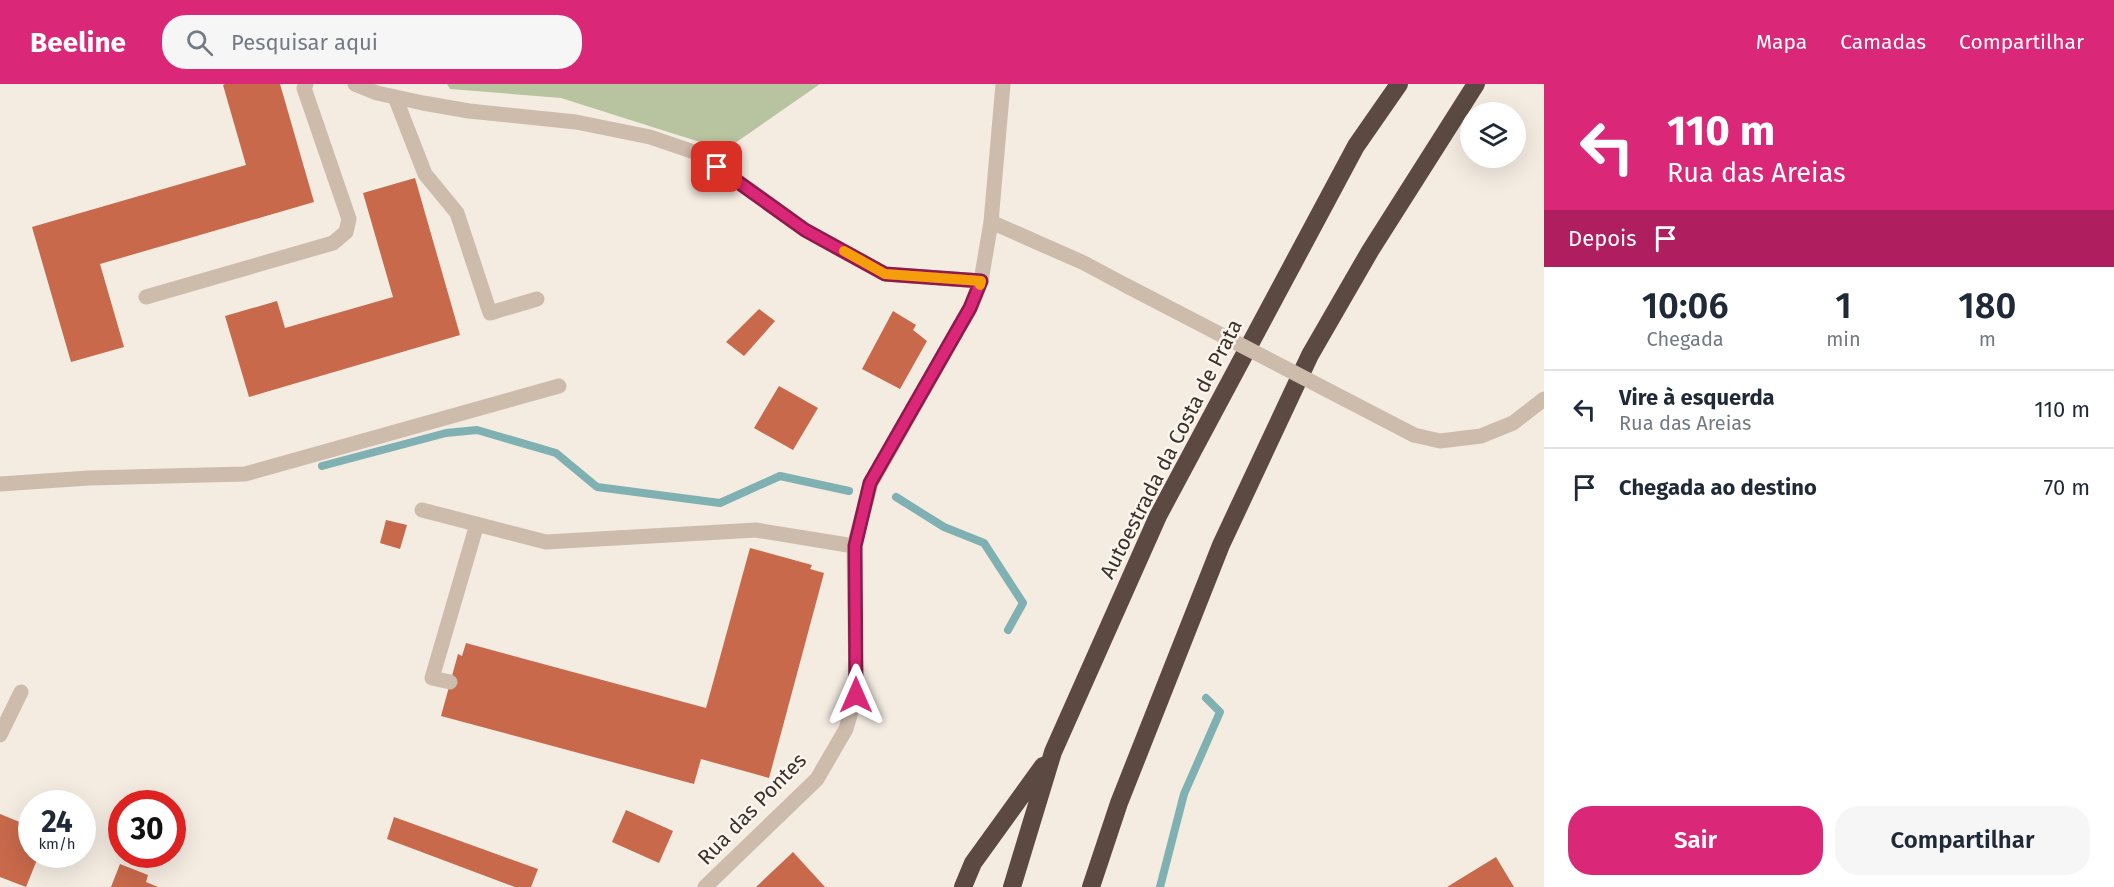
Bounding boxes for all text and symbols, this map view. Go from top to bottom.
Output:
search box [162,15,582,69]
text: Beeline [30,26,126,59]
icon: search [183,26,216,59]
text: Pesquisar aqui [231,29,378,56]
text: Mapa [1756,29,1807,55]
text: Camadas [1840,29,1926,55]
text: Compartilhar [1959,29,2084,55]
map controls [1460,102,1526,168]
button: layers [1460,102,1526,168]
text: 110 m [1667,106,1775,156]
icon: left [1568,108,1646,186]
pin [691,141,742,192]
icon: arrive [700,150,733,183]
text: Rua das Areias [1667,157,1846,189]
icon: arrive [1649,222,1682,255]
text: Depois [1568,225,1637,252]
text: 10:06 [1642,284,1728,328]
text: 1 [1835,284,1852,328]
text: 180 [1958,284,2016,328]
street label: Autoestrada da Costa de Prata [1094,315,1248,583]
text: Chegada [1646,327,1724,351]
text: min [1826,327,1861,351]
text: m [1979,327,1996,351]
text: Vire à esquerda [1619,384,1775,411]
icon: left [1568,393,1601,426]
text: 110 m [2034,396,2090,423]
text: Rua das Areias [1619,411,1751,435]
icon: arrive [1568,471,1601,504]
text: Chegada ao destino [1619,474,1817,501]
text: 70 m [2044,474,2090,501]
position arrow [824,663,888,727]
street label: Rua das Pontes [692,747,812,870]
speed limit sign: 30 [108,790,186,868]
text: 24 [41,804,73,840]
button: Sair [1568,806,1823,875]
button: Compartilhar [1835,806,2090,875]
text: km/h [38,835,76,853]

